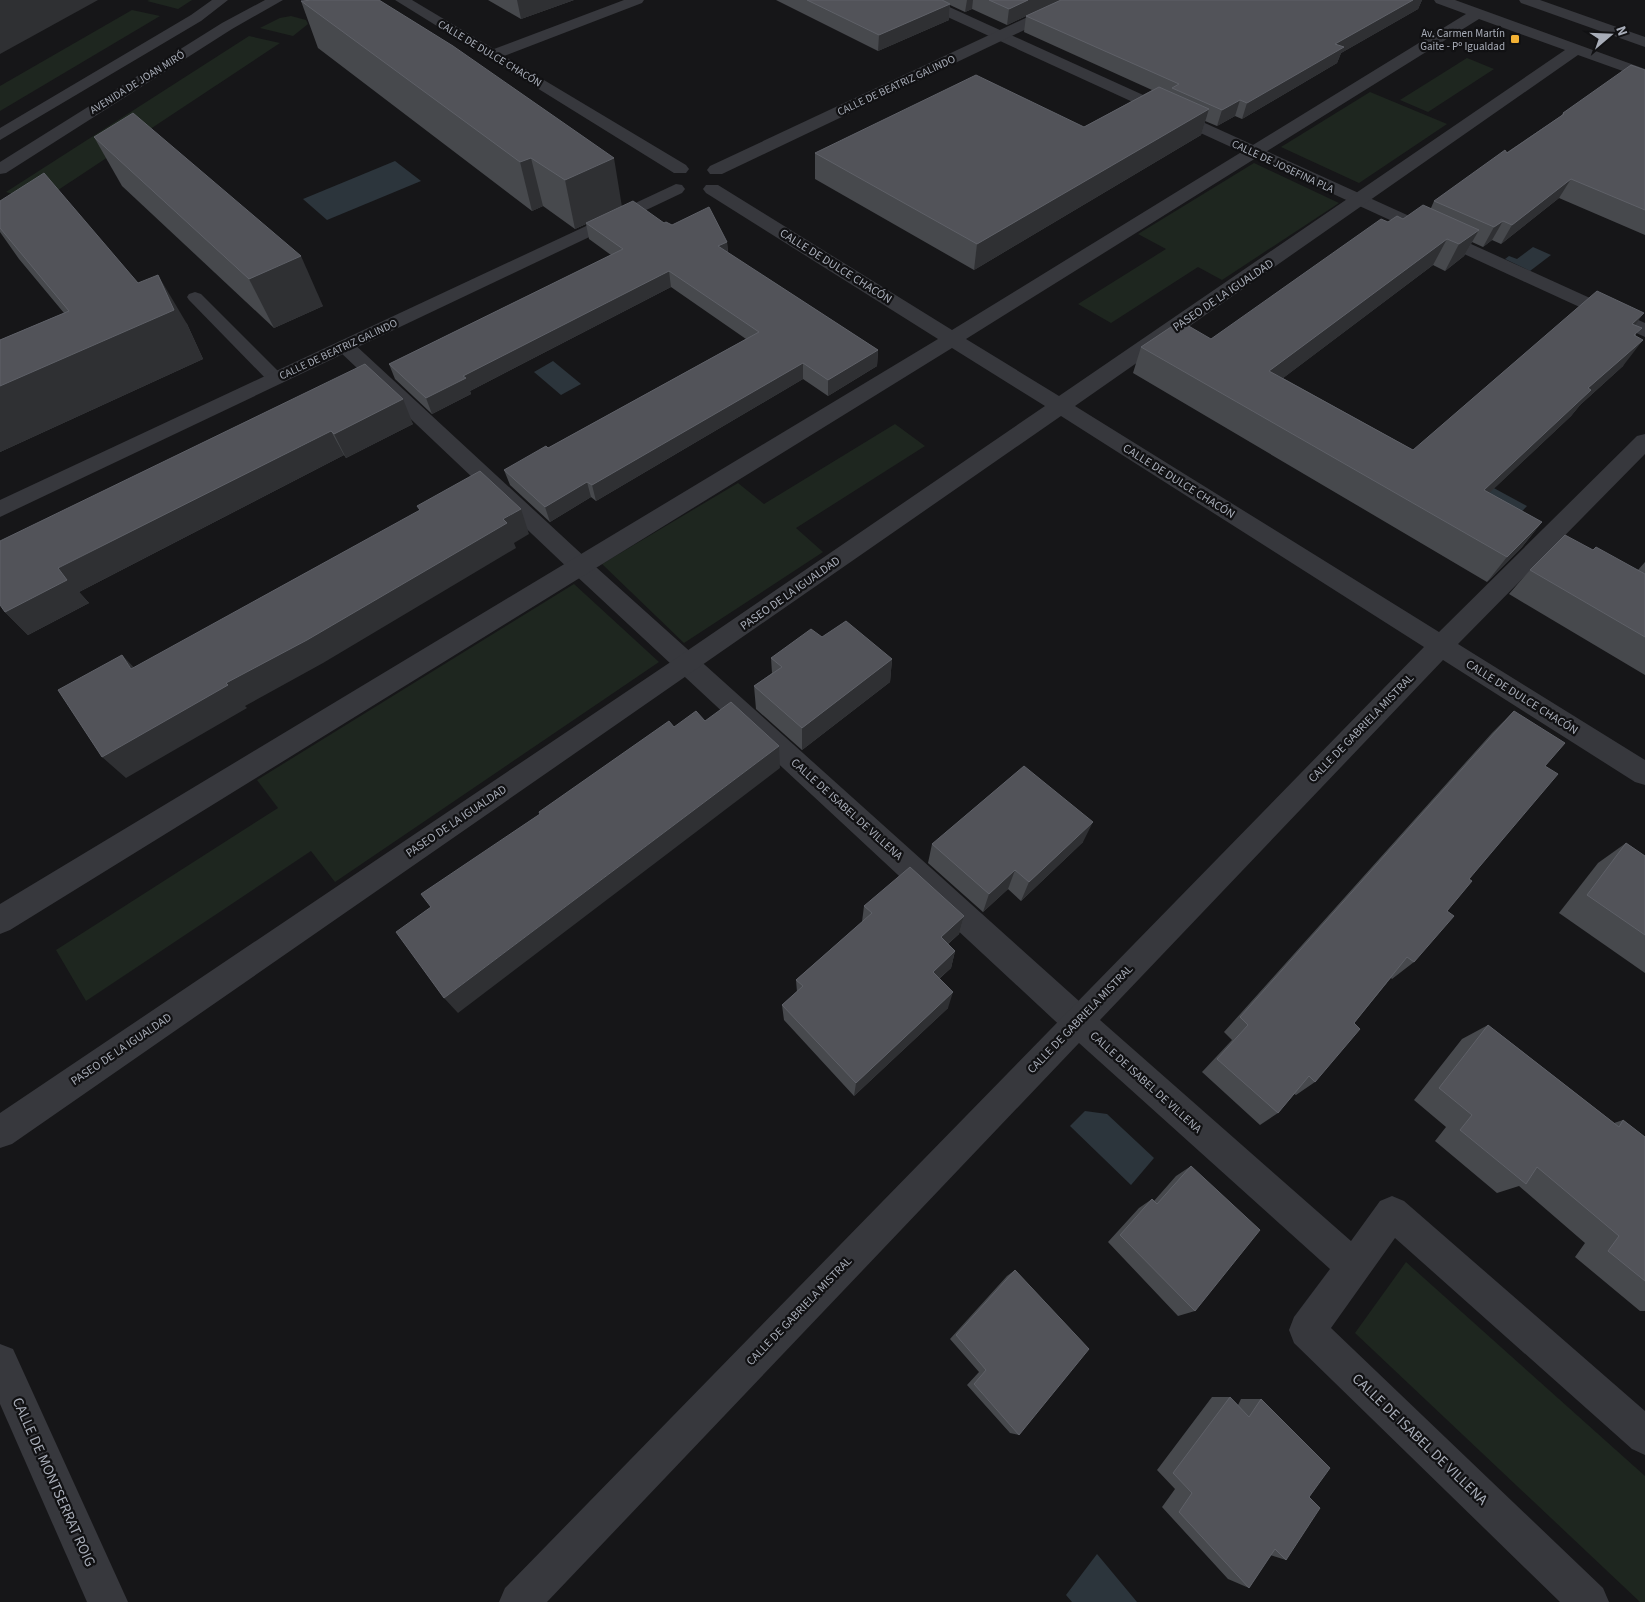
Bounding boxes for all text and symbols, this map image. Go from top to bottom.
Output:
north arrow [1585,10,1635,60]
street label: CALLE DE DULCE CHACÓN [435,16,544,90]
text: N [1610,23,1632,39]
place label: Av. Carmen Martín Gaite - Pº Igualdad [1420,26,1505,54]
marker: Av. Carmen Martín Gaite - Pº Igualdad [1509,33,1521,45]
street label: AVENIDA DE JOAN MIRÓ [87,47,187,118]
street label: CALLE DE BEATRIZ GALINDO [835,51,958,119]
street label: CALLE DE JOSEFINA PLA [1229,136,1336,197]
street label: CALLE DE DULCE CHACÓN [776,225,895,308]
street label: PASEO DE LA IGUALDAD [1169,255,1277,336]
street label: CALLE DE BEATRIZ GALINDO [277,315,400,383]
street label: CALLE DE DULCE CHACÓN [1119,440,1238,523]
street label: PASEO DE LA IGUALDAD [737,553,844,634]
street label: CALLE DE DULCE CHACÓN [1462,656,1581,739]
street label: CALLE DE GABRIELA MISTRAL [1305,670,1418,787]
street label: CALLE DE ISABEL DE VILLENA [787,754,907,865]
street label: PASEO DE LA IGUALDAD [402,781,510,862]
street label: CALLE DE GABRIELA MISTRAL [1024,961,1137,1078]
street label: PASEO DE LA IGUALDAD [67,1009,175,1090]
street label: CALLE DE ISABEL DE VILLENA [1086,1027,1206,1138]
street label: CALLE DE GABRIELA MISTRAL [743,1253,856,1370]
street label: CALLE DE ISABEL DE VILLENA [1347,1369,1493,1511]
street label: CALLE DE MONTSERRAT ROIG [7,1394,100,1570]

